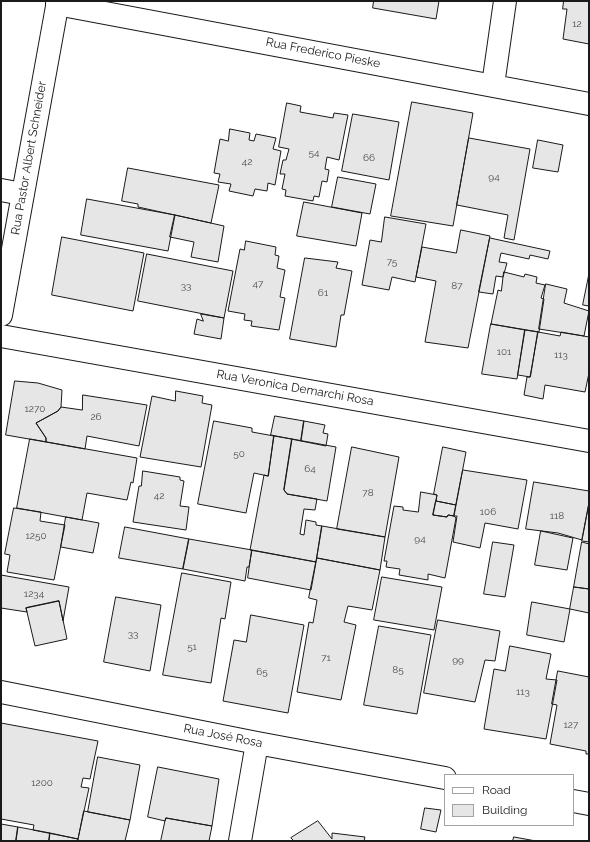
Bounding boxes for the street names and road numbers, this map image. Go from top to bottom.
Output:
street label: Rua Frederico Pieske [265,35,381,71]
street label: Rua Pastor Albert Schneider [8,80,50,236]
street label: Rua Veronica Demarchi Rosa [215,367,375,409]
street label: Rua José Rosa [182,721,264,751]

